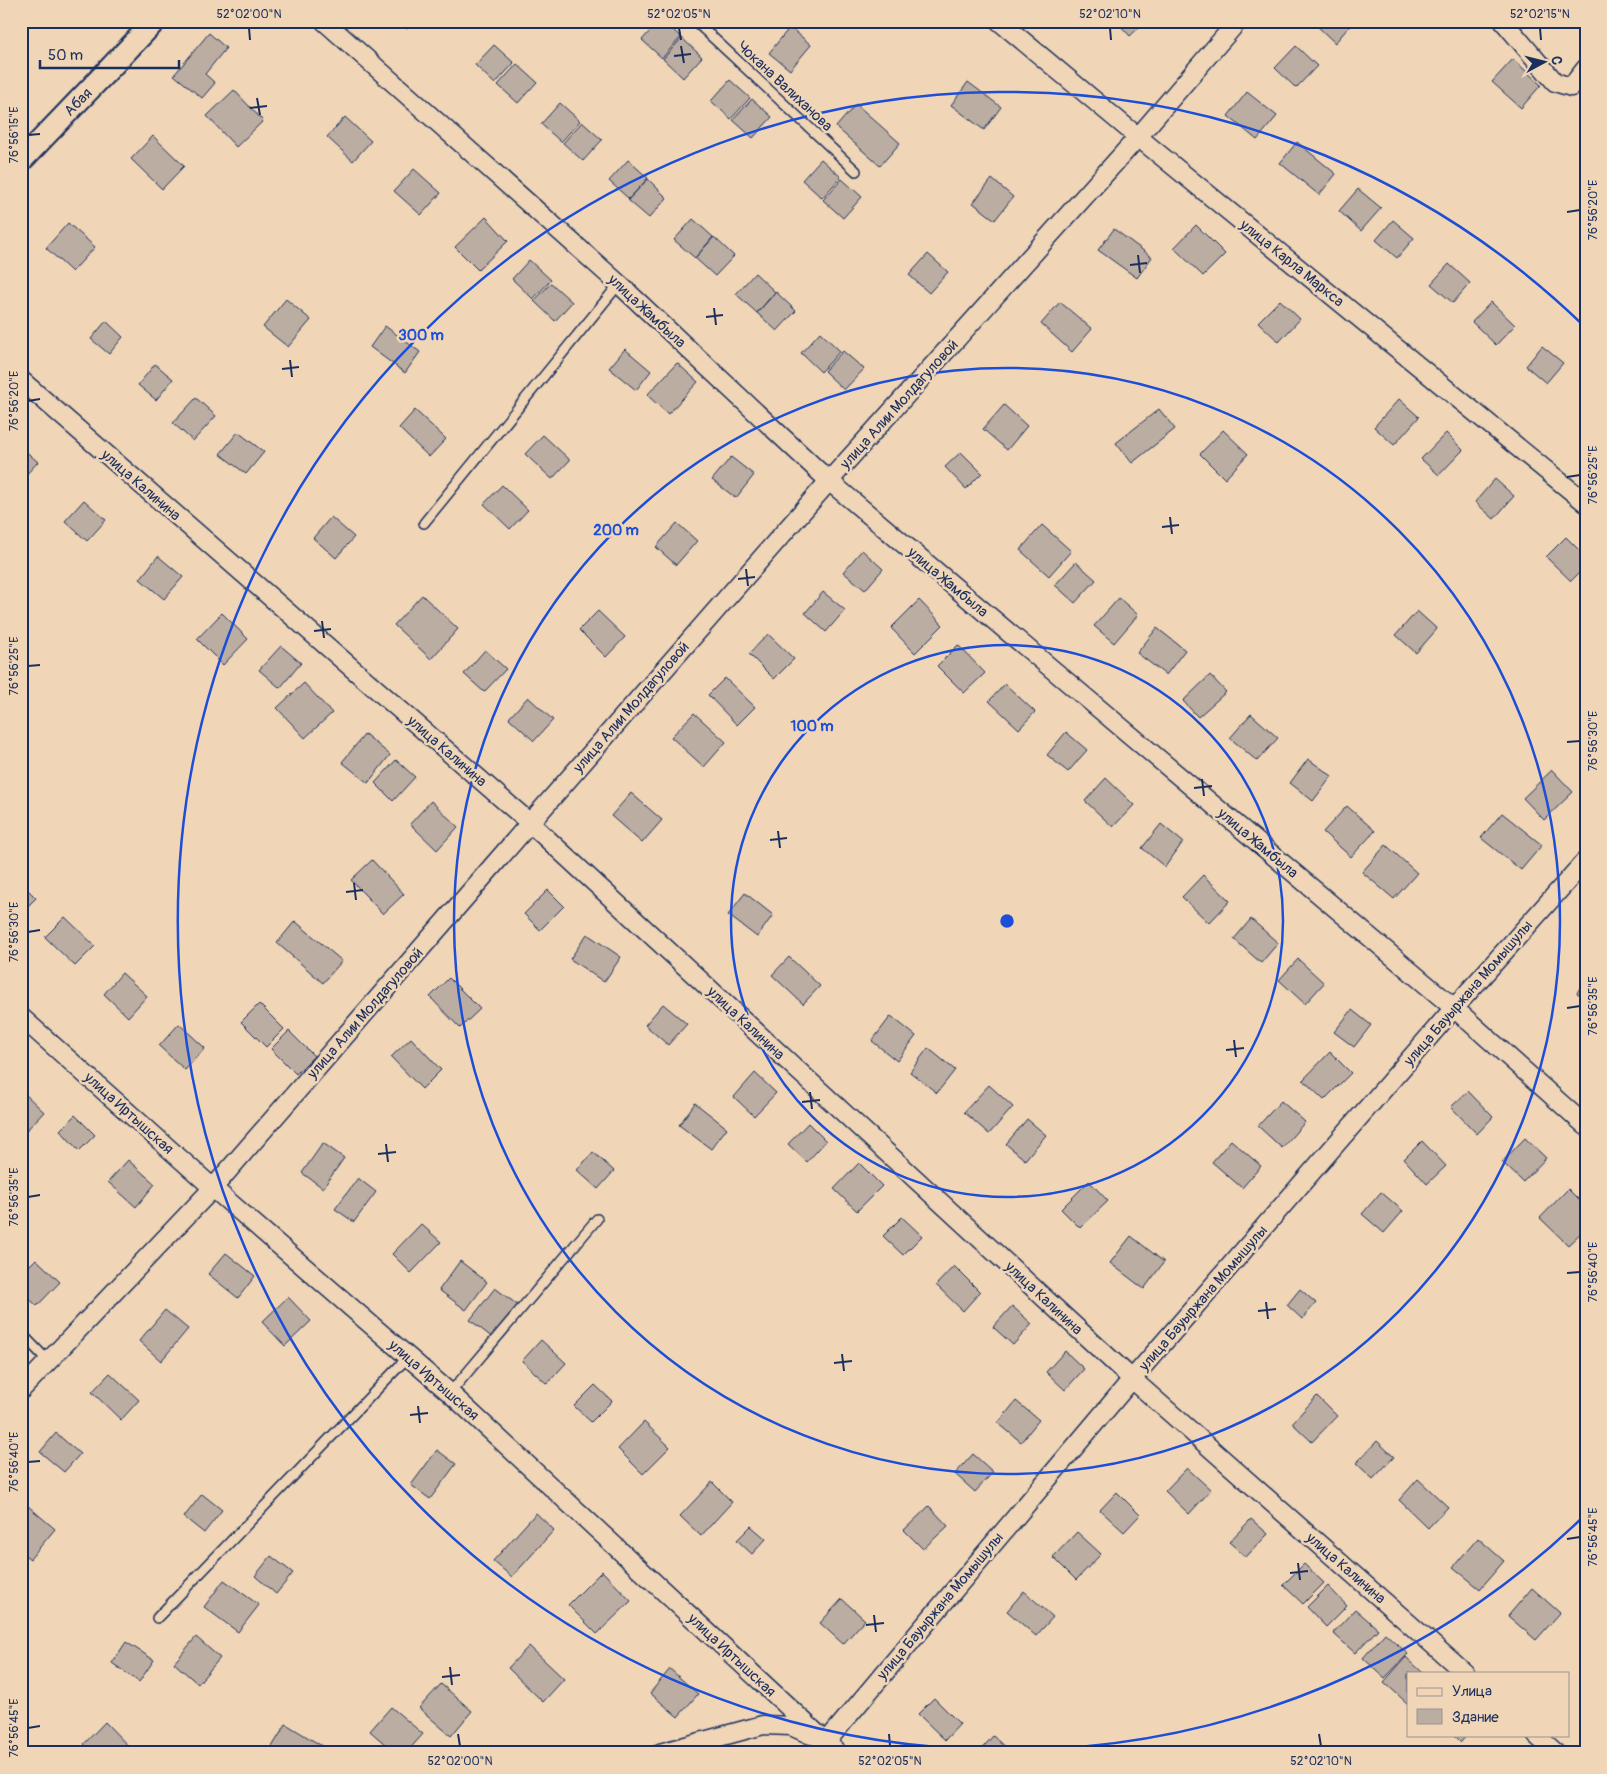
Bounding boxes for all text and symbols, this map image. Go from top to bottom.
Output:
text: 52°02'00"N [216,7,282,22]
text: 52°02'05"N [647,7,711,22]
text: 52°02'10"N [1079,7,1141,22]
text: 52°02'15"N [1510,7,1570,22]
street label: Чокана Валиханова [733,37,836,136]
scale bar [40,38,179,70]
north arrow [1520,38,1570,88]
text: 50 m [48,46,83,65]
text: С [1547,55,1565,66]
street label: Абая [60,84,96,121]
text: 76°56'15"E [7,107,22,163]
text: 76°56'20"E [1586,180,1601,240]
street label: улица Карла Маркса [1235,215,1348,311]
street label: улица Жамбыла [603,270,690,352]
text: 300 m [398,326,444,345]
street label: улица Алии Молдагуловой [836,336,963,474]
text: 76°56'20"E [7,371,22,431]
street label: улица Калинина [96,445,184,525]
text: 76°56'25"E [1586,446,1601,504]
text: 200 m [593,521,639,540]
street label: улица Жамбыла [903,542,992,622]
text: 76°56'25"E [7,637,22,695]
street label: улица Алии Молдагуловой [569,638,694,778]
street label: улица Калинина [402,711,490,791]
text: 76°56'30"E [1586,711,1601,771]
text: 100 m [791,717,833,736]
street label: улица Жамбыла [1213,803,1302,883]
text: 76°56'30"E [7,902,22,962]
centre of rings [998,912,1016,930]
street label: улица Бауыржана Момышулы [1399,917,1537,1071]
street label: улица Алии Молдагуловой [303,944,428,1084]
text: 76°56'35"E [1586,977,1601,1035]
street label: улица Калинина [702,982,788,1064]
street label: улица Иртышская [79,1068,177,1159]
text: 76°56'35"E [7,1168,22,1226]
street label: улица Бауыржана Момышулы [1134,1222,1272,1376]
text: 76°56'40"E [1586,1242,1601,1302]
street label: улица Калинина [1000,1257,1086,1339]
street label: улица Иртышская [384,1335,483,1425]
text: 76°56'40"E [7,1432,22,1492]
text: 76°56'45"E [1586,1507,1601,1567]
street label: улица Калинина [1301,1528,1389,1608]
street label: улица Бауыржана Момышулы [872,1529,1008,1685]
street label: улица Иртышская [683,1609,780,1701]
legend [1407,1672,1570,1736]
text: Улица [1452,1682,1492,1701]
text: 76°56'45"E [7,1698,22,1758]
text: Здание [1452,1708,1499,1727]
text: 52°02'00"N [427,1754,493,1769]
text: 52°02'05"N [858,1754,922,1769]
text: 52°02'10"N [1290,1754,1352,1769]

